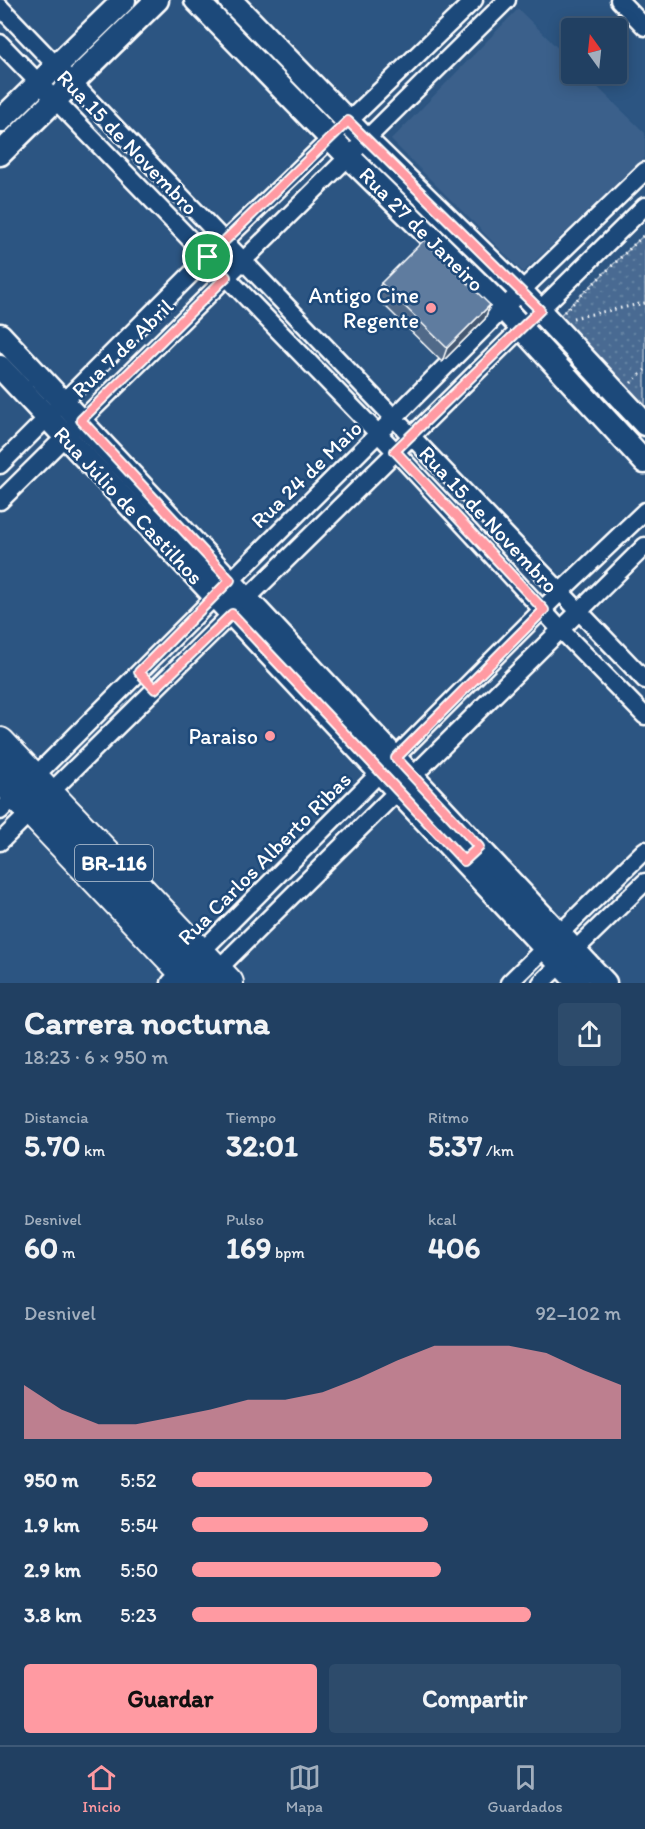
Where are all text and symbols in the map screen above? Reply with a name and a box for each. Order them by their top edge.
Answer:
north arrow [561,18,627,84]
map controls [561,18,627,84]
street label: Rua 15 de Novembro [51,64,204,221]
street label: Rua 27 de Janeiro [353,161,490,298]
pin [182,231,233,282]
icon: arrive [191,240,224,273]
place label: Antigo Cine Regente [309,282,419,334]
street label: Rua 7 de Abril [66,293,179,404]
marker: Antigo Cine Regente [424,301,438,315]
street label: Rua 24 de Maio [245,415,368,534]
street label: Rua Júlio de Castilhos [48,420,209,590]
street label: Rua 15 de Novembro [413,440,564,599]
place label: Paraiso [188,723,258,750]
marker: Paraiso [263,729,277,743]
street label: Rua Carlos Alberto Ribas [172,766,357,951]
road number: BR-116 [75,845,153,881]
text: Carrera nocturna [24,1003,270,1042]
button: share [558,1003,621,1066]
text: 18:23 · 6 × 950 m [24,1045,168,1069]
text: Distancia [24,1108,89,1127]
text: Tiempo [226,1108,276,1127]
text: Ritmo [428,1108,469,1127]
text: 5.70 [24,1127,81,1164]
text: 32:01 [226,1127,298,1164]
text: 5:37 [428,1127,482,1164]
text: km [81,1141,105,1160]
text: /km [482,1141,514,1160]
text: Desnivel [24,1210,82,1229]
text: Pulso [226,1210,264,1229]
text: kcal [428,1210,456,1229]
text: 60 [24,1229,58,1266]
text: 169 [226,1229,271,1266]
text: 406 [428,1229,480,1266]
text: m [58,1243,75,1262]
text: bpm [271,1243,305,1262]
text: Desnivel [24,1301,96,1325]
text: 92–102 m [535,1301,621,1325]
text: 950 m [24,1468,79,1492]
text: 5:52 [120,1468,156,1492]
text: 1.9 km [24,1513,80,1537]
text: 5:54 [120,1513,158,1537]
text: 2.9 km [24,1558,81,1582]
text: 5:50 [120,1558,158,1582]
text: 3.8 km [24,1603,82,1627]
text: 5:23 [120,1603,157,1627]
button: Guardar [24,1664,317,1733]
button: Compartir [329,1664,621,1733]
tab: Inicio [82,1761,121,1816]
tab: Mapa [286,1761,323,1816]
tab: Guardados [488,1761,563,1816]

